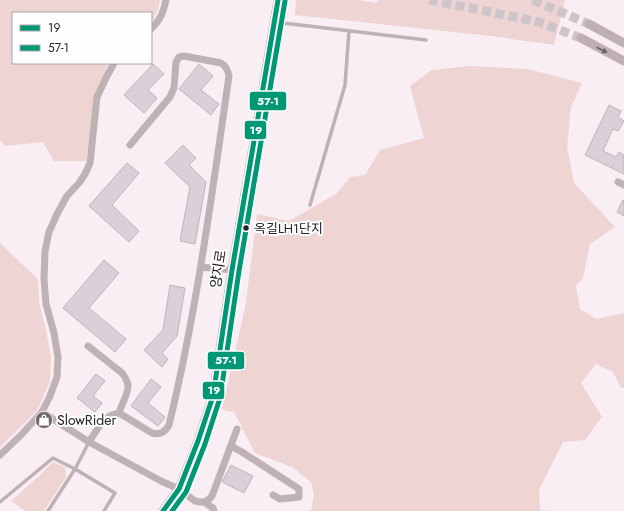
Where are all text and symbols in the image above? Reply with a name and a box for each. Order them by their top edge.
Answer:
legend [12,12,152,64]
text: 19 [48,19,60,37]
text: 57-1 [48,39,69,57]
one-way arrow [597,46,608,53]
line badge: 57-1 [249,91,287,111]
text: 57-1 [257,93,279,109]
line badge: 19 [244,120,267,140]
text: 19 [250,122,262,138]
place label: 옥길LH1단지 [254,219,323,238]
marker: 옥길LH1단지 [241,223,251,233]
street label: 양지로 [205,248,231,290]
line badge: 57-1 [207,351,245,370]
text: 57-1 [215,352,237,368]
line badge: 19 [202,381,225,400]
text: 19 [208,382,220,398]
shop icon: SlowRider [34,410,54,430]
place label: SlowRider [57,410,117,430]

